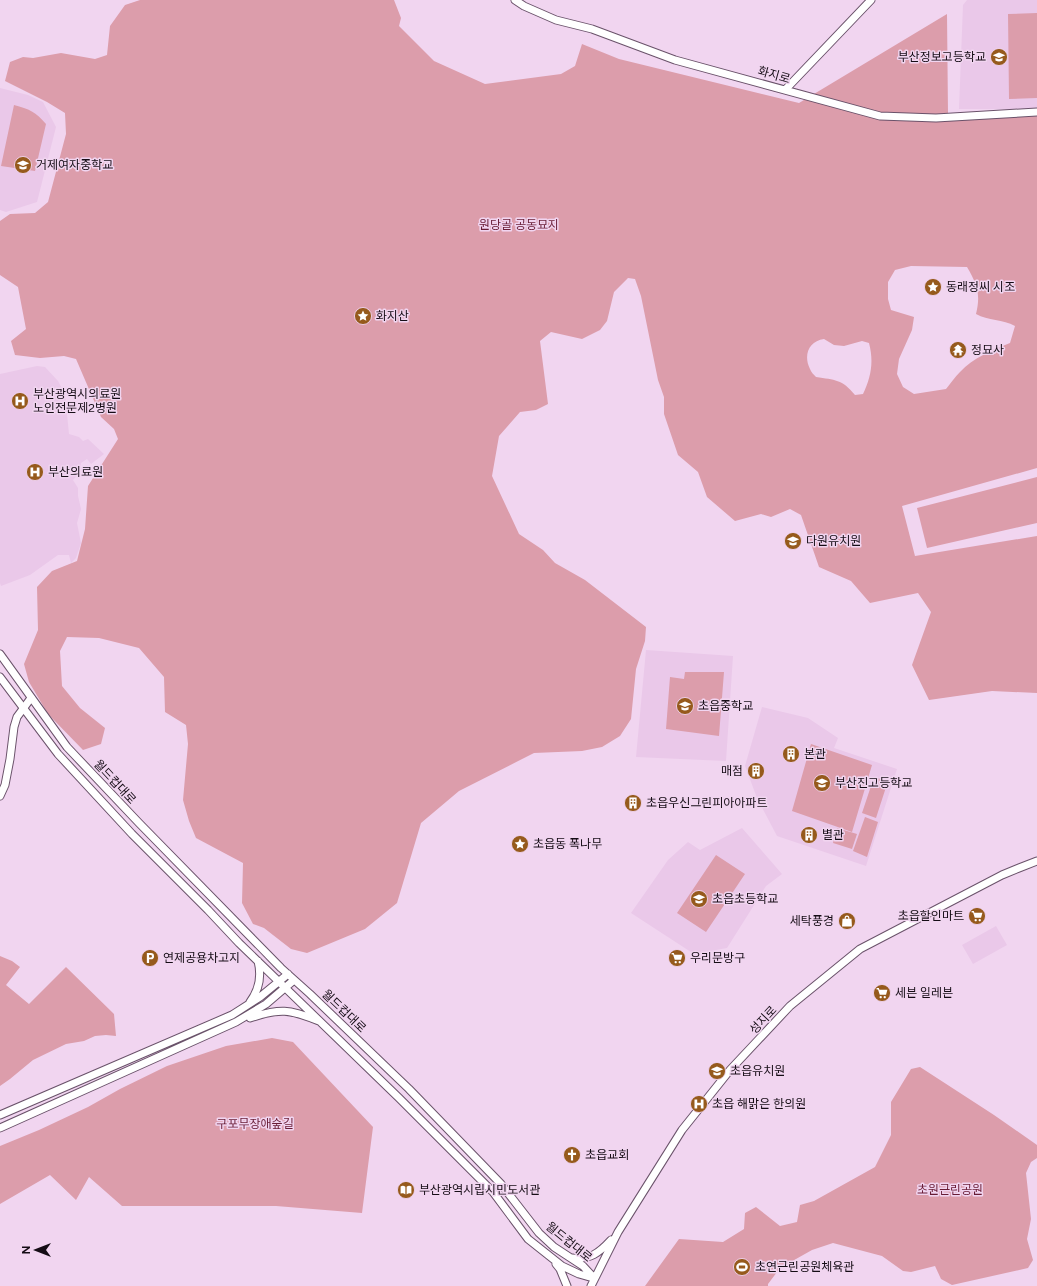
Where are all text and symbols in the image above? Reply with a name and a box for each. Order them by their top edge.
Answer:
school or university icon: 부산정보고등학교 [989,47,1009,67]
place label: 부산정보고등학교 [898,50,986,64]
street label: 화지로 [756,64,792,86]
school or university icon: 거제여자중학교 [13,155,33,175]
place label: 거제여자중학교 [36,158,113,172]
park label: 원당골 공동묘지 [479,218,559,232]
place icon: 동래정씨 시조 [923,277,943,297]
place label: 동래정씨 시조 [946,280,1015,294]
place icon: 화지산 [353,306,373,326]
place label: 화지산 [376,309,409,323]
temple icon: 정묘사 [948,340,968,360]
place label: 정묘사 [971,343,1004,357]
place label: 부산광역시의료원 노인전문제2병원 [33,387,121,415]
hospital icon: 부산광역시의료원 노인전문제2병원 [10,391,30,411]
hospital icon: 부산의료원 [25,462,45,482]
place label: 부산의료원 [48,465,103,479]
school or university icon: 다원유치원 [783,531,803,551]
place label: 다원유치원 [806,534,861,548]
school or university icon: 초읍중학교 [675,696,695,716]
place label: 초읍중학교 [698,699,753,713]
building icon: 본관 [781,744,801,764]
place label: 본관 [804,747,826,761]
street label: 월드컵대로 [91,757,139,807]
building icon: 매점 [746,761,766,781]
place label: 매점 [721,764,743,778]
school or university icon: 부산진고등학교 [812,773,832,793]
place label: 부산진고등학교 [835,776,912,790]
building icon: 초읍우신그린피아아파트 [623,793,643,813]
place label: 초읍우신그린피아아파트 [646,796,767,810]
building icon: 별관 [799,825,819,845]
place label: 별관 [822,828,844,842]
place icon: 초읍동 폭나무 [510,834,530,854]
place label: 초읍동 폭나무 [533,837,602,851]
school or university icon: 초읍초등학교 [689,889,709,909]
place label: 초읍초등학교 [712,892,778,906]
supermarket icon: 초읍할인마트 [967,906,987,926]
place label: 초읍할인마트 [898,909,964,923]
shop icon: 세탁풍경 [837,911,857,931]
place label: 세탁풍경 [790,914,834,928]
parking icon: 연제공용차고지 [140,948,160,968]
supermarket icon: 우리문방구 [667,948,687,968]
place label: 연제공용차고지 [163,951,240,965]
place label: 우리문방구 [690,951,745,965]
supermarket icon: 세븐 일레븐 [872,983,892,1003]
place label: 세븐 일레븐 [895,986,953,1000]
street label: 월드컵대로 [319,987,369,1035]
street label: 성지로 [747,1003,779,1037]
school or university icon: 초읍유치원 [707,1061,727,1081]
place label: 초읍유치원 [730,1064,785,1078]
hospital icon: 초읍 해맑은 한의원 [689,1094,709,1114]
place label: 초읍 해맑은 한의원 [712,1097,806,1111]
park label: 구포무장애숲길 [216,1117,294,1131]
church icon: 초읍교회 [562,1145,582,1165]
place label: 초읍교회 [585,1148,629,1162]
library icon: 부산광역시립시민도서관 [396,1180,416,1200]
place label: 부산광역시립시민도서관 [419,1183,540,1197]
park label: 초원근린공원 [917,1183,983,1197]
street label: 월드컵대로 [543,1219,595,1265]
north arrow [16,1230,56,1270]
text: N [20,1246,33,1254]
sports icon: 초연근린공원체육관 [732,1257,752,1277]
place label: 초연근린공원체육관 [755,1260,854,1274]

